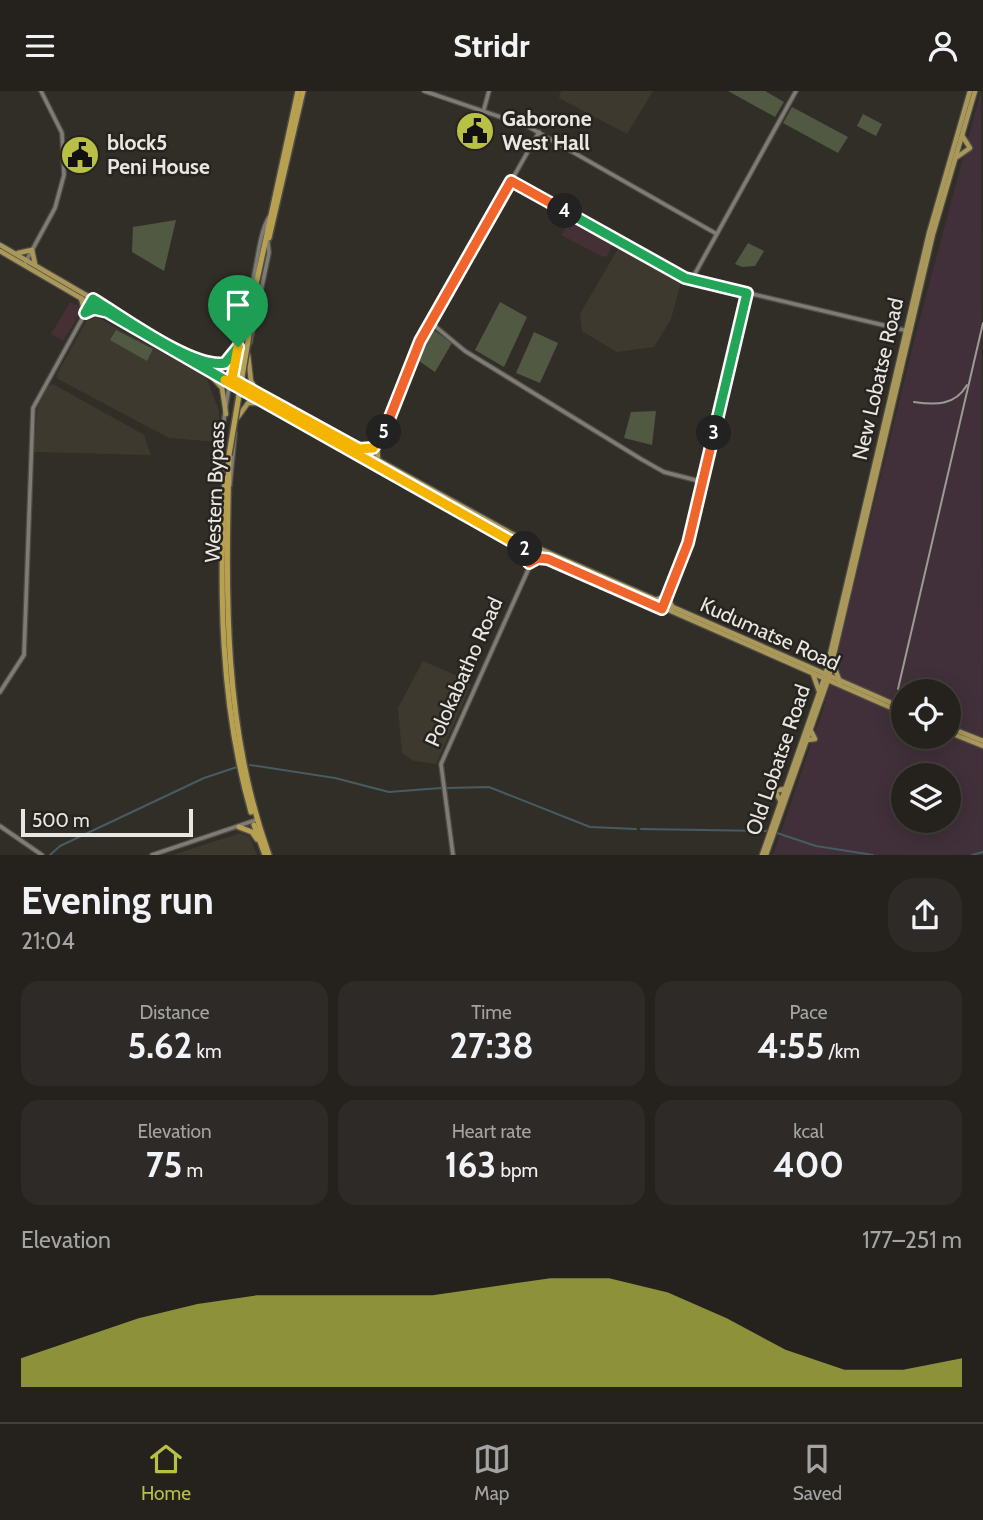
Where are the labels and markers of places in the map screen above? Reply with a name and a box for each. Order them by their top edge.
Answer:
place label: Gaborone West Hall [502,106,592,155]
public building icon: Gaborone West Hall [454,110,496,152]
place label: block5 Peni House [107,130,210,179]
public building icon: block5 Peni House [59,134,101,176]
pin: 4 [548,193,582,229]
pin [208,275,268,347]
pin: 5 [366,415,402,449]
pin: 3 [696,415,732,451]
pin: 2 [508,531,542,567]

